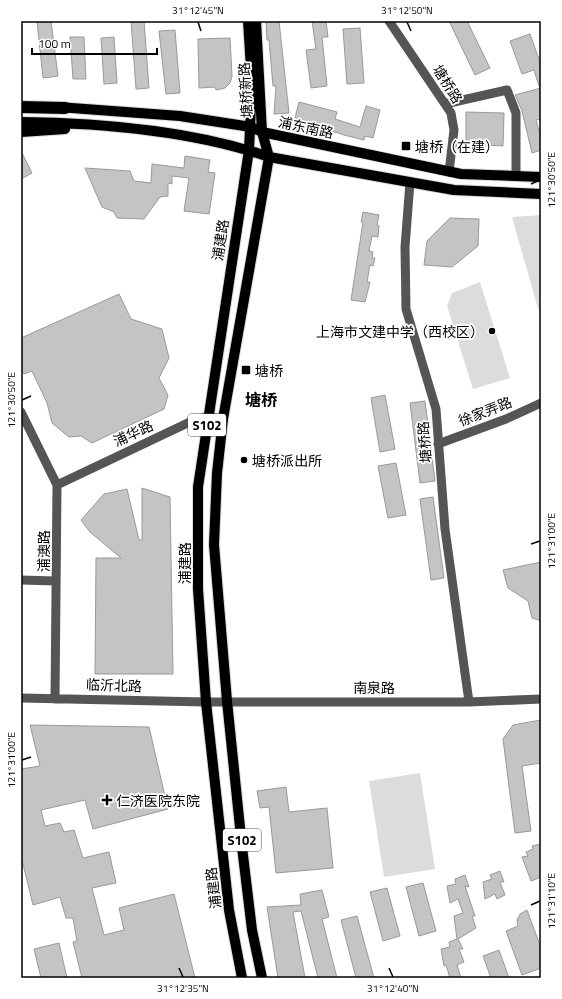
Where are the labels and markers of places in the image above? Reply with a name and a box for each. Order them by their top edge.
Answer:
place label: 塘桥（在建） [415,136,499,157]
marker: 塘桥（在建） [400,140,412,152]
place label: 上海市文建中学（西校区） [316,321,484,342]
marker: 上海市文建中学（西校区） [487,326,497,336]
place label: 塘桥 [255,360,283,381]
marker: 塘桥 [240,364,252,376]
place label: 塘桥派出所 [252,450,322,471]
marker: 塘桥派出所 [239,455,249,465]
place label: 仁济医院东院 [116,790,200,811]
marker: 仁济医院东院 [101,794,113,806]

